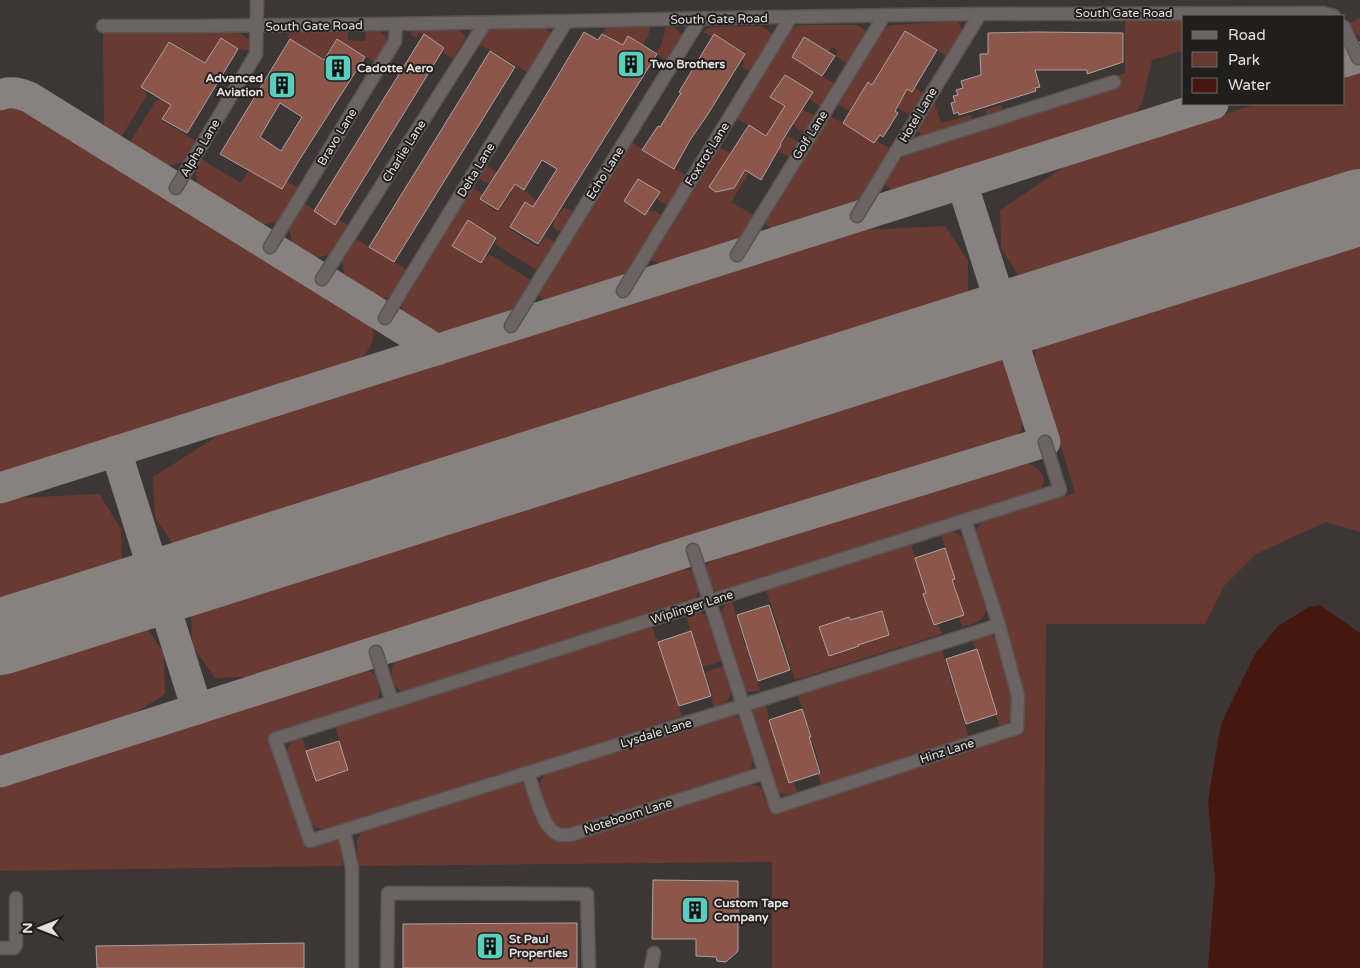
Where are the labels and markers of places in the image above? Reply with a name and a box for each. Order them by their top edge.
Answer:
building icon: Two Brothers [616,49,646,79]
building icon: Cadotte Aero [323,53,353,83]
place label: Two Brothers [649,57,725,71]
place label: Cadotte Aero [357,61,433,75]
building icon: Advanced Aviation [267,70,297,100]
place label: Advanced Aviation [206,71,263,99]
building icon: Custom Tape Company [680,895,710,925]
place label: Custom Tape Company [714,896,789,925]
building icon: St Paul Properties [475,931,505,961]
place label: St Paul Properties [509,932,568,961]

